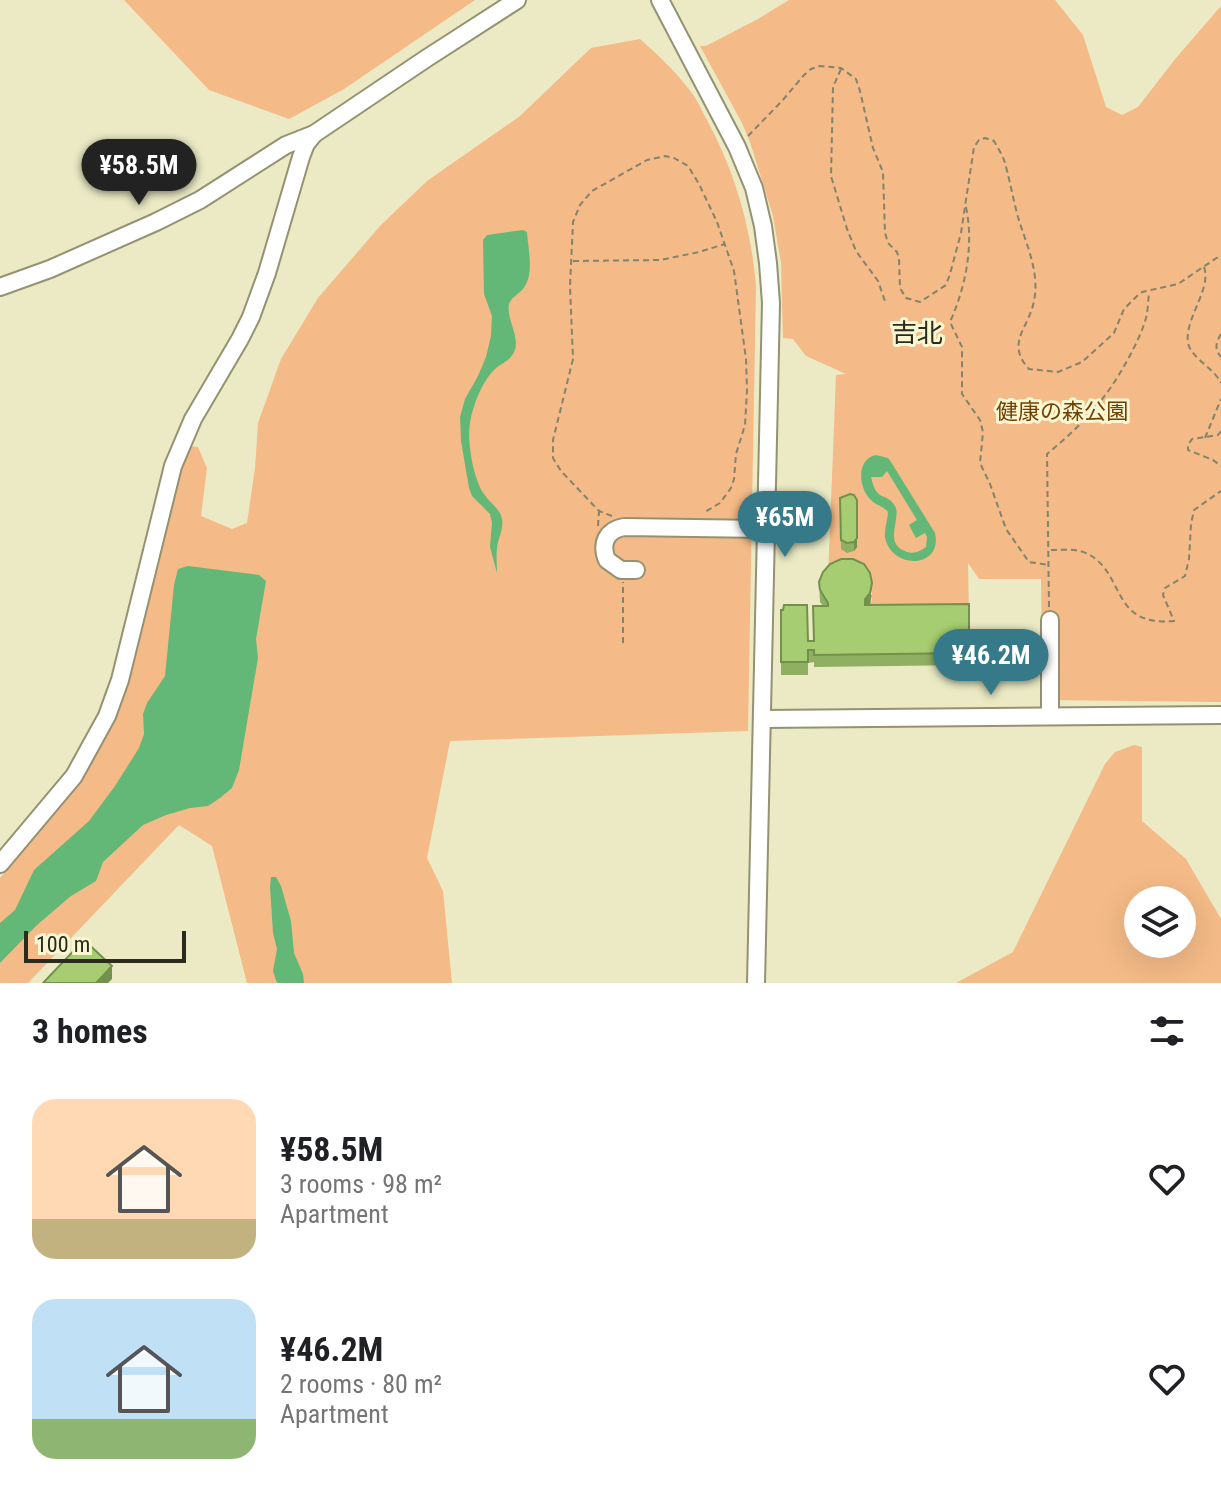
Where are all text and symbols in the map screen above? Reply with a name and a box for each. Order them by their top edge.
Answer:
pin: ¥58.5M [74,139,204,207]
text: ¥58.5M [99,150,179,180]
district label: 吉北 [891,318,943,348]
park label: 健康の森公園 [996,399,1128,424]
pin: ¥65M [738,491,832,559]
text: ¥65M [756,502,814,532]
pin: ¥46.2M [926,629,1056,697]
text: ¥46.2M [951,640,1031,670]
map controls [1124,886,1196,958]
button: layers [1124,886,1196,958]
scale bar [24,927,186,963]
text: 100 m [36,932,90,957]
icon: filters [1145,1009,1189,1053]
text: 3 homes [32,1011,148,1051]
text: ¥58.5M [280,1129,383,1169]
icon: home [96,1131,192,1227]
icon: heart [1145,1157,1189,1201]
text: 3 rooms · 98 m² [280,1169,442,1199]
text: Apartment [280,1199,389,1229]
text: ¥46.2M [280,1329,383,1369]
icon: home [96,1331,192,1427]
icon: heart [1145,1357,1189,1401]
text: 2 rooms · 80 m² [280,1369,442,1399]
text: Apartment [280,1399,389,1429]

